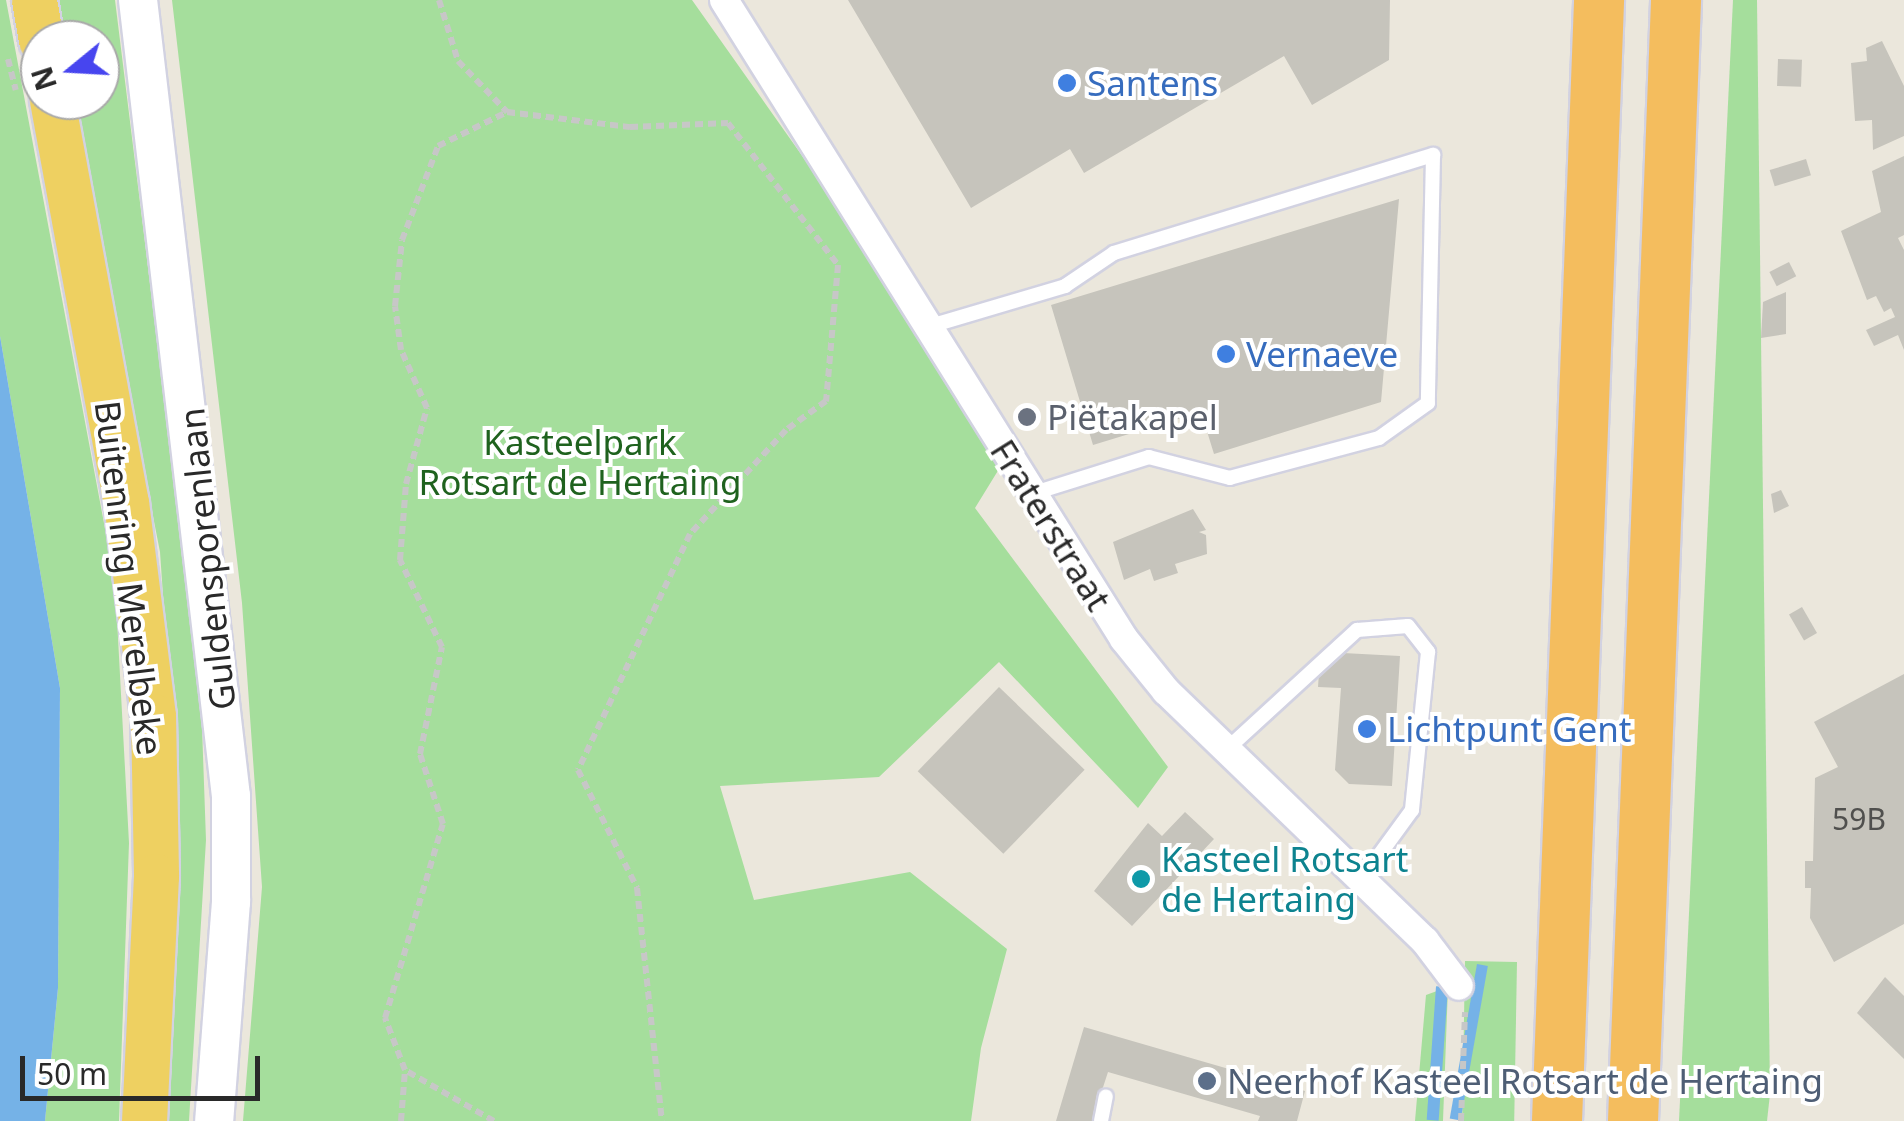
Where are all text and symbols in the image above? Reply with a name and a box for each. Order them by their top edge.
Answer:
north arrow [20,20,120,120]
text: N [22,62,65,95]
place label: Santens [1087,62,1218,104]
marker: Santens [1056,72,1078,94]
place label: Vernaeve [1246,333,1398,375]
marker: Vernaeve [1215,343,1237,365]
place label: Piëtakapel [1047,396,1218,438]
street label: Buitenring Merelbeke [86,398,172,758]
street label: Guldensporenlaan [170,406,244,712]
marker: Piëtakapel [1016,406,1038,428]
park label: Kasteelpark Rotsart de Hertaing [418,421,742,503]
street label: Fraterstraat [982,432,1120,618]
place label: Lichtpunt Gent [1387,708,1631,750]
marker: Lichtpunt Gent [1356,718,1378,740]
house number: 59B [1832,801,1886,837]
place label: Kasteel Rotsart de Hertaing [1161,838,1408,920]
marker: Kasteel Rotsart de Hertaing [1130,868,1152,890]
scale bar [25,1036,265,1098]
text: 50 m [37,1053,107,1094]
place label: Neerhof Kasteel Rotsart de Hertaing [1227,1060,1823,1102]
marker: Neerhof Kasteel Rotsart de Hertaing [1196,1070,1218,1092]

